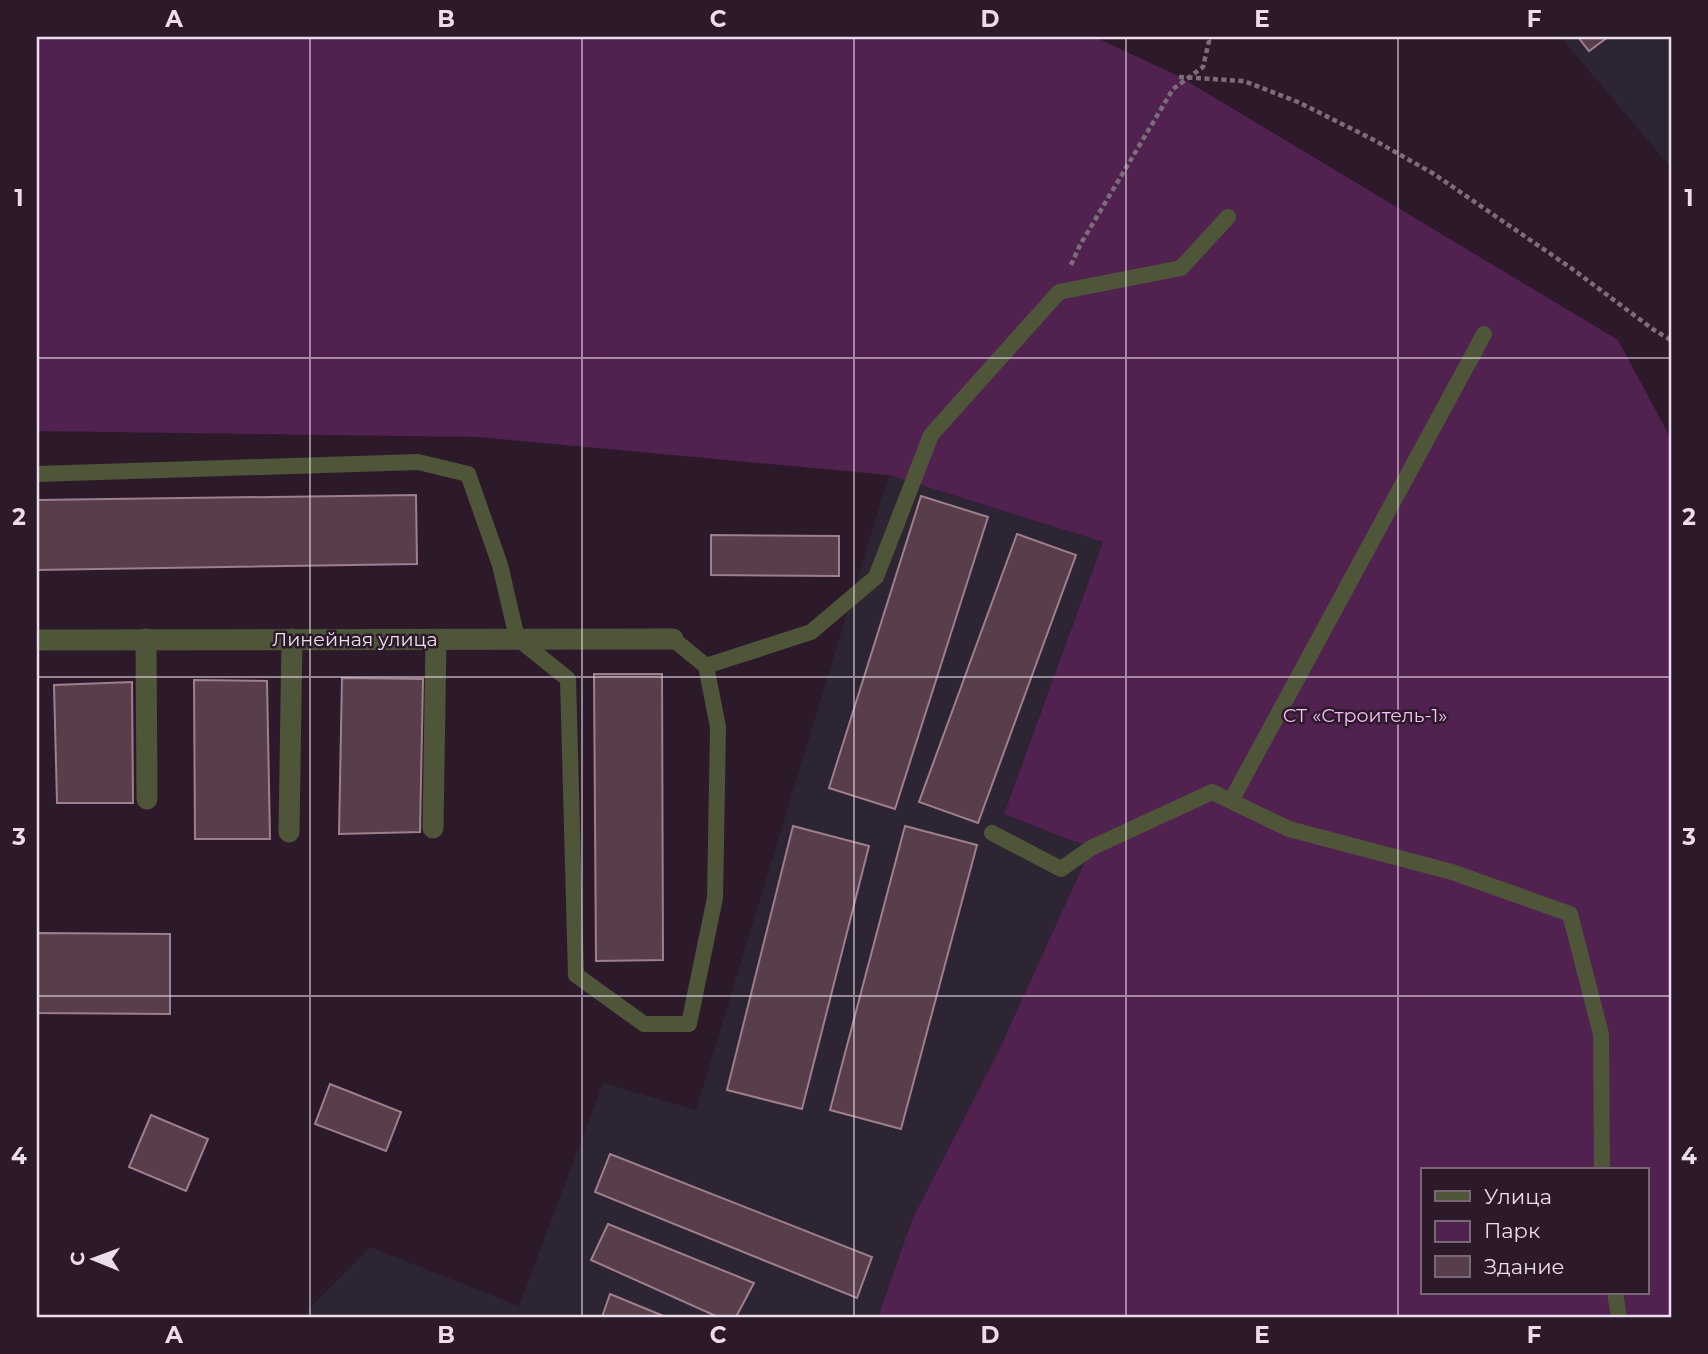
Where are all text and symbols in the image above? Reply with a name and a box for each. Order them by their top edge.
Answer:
text: A [164,5,183,33]
text: B [437,5,455,33]
text: C [710,5,727,33]
text: D [981,5,1000,33]
text: E [1254,5,1270,33]
text: F [1527,5,1542,33]
text: 1 [14,184,24,212]
text: 1 [1684,184,1694,212]
text: 2 [12,503,26,531]
text: 2 [1682,503,1696,531]
street label: Линейная улица [272,628,438,651]
park label: СТ «Строитель-1» [1283,704,1447,727]
text: 3 [11,823,26,851]
text: 3 [1681,823,1696,851]
text: 4 [11,1142,27,1170]
text: 4 [1681,1142,1697,1170]
legend [1421,1168,1648,1294]
text: Улица [1484,1184,1552,1209]
text: Парк [1484,1218,1540,1243]
north arrow [60,1224,130,1294]
text: С [66,1251,89,1266]
text: Здание [1484,1254,1565,1279]
text: A [164,1321,183,1349]
text: B [437,1321,455,1349]
text: C [710,1321,727,1349]
text: D [981,1321,1000,1349]
text: E [1254,1321,1270,1349]
text: F [1527,1321,1542,1349]

